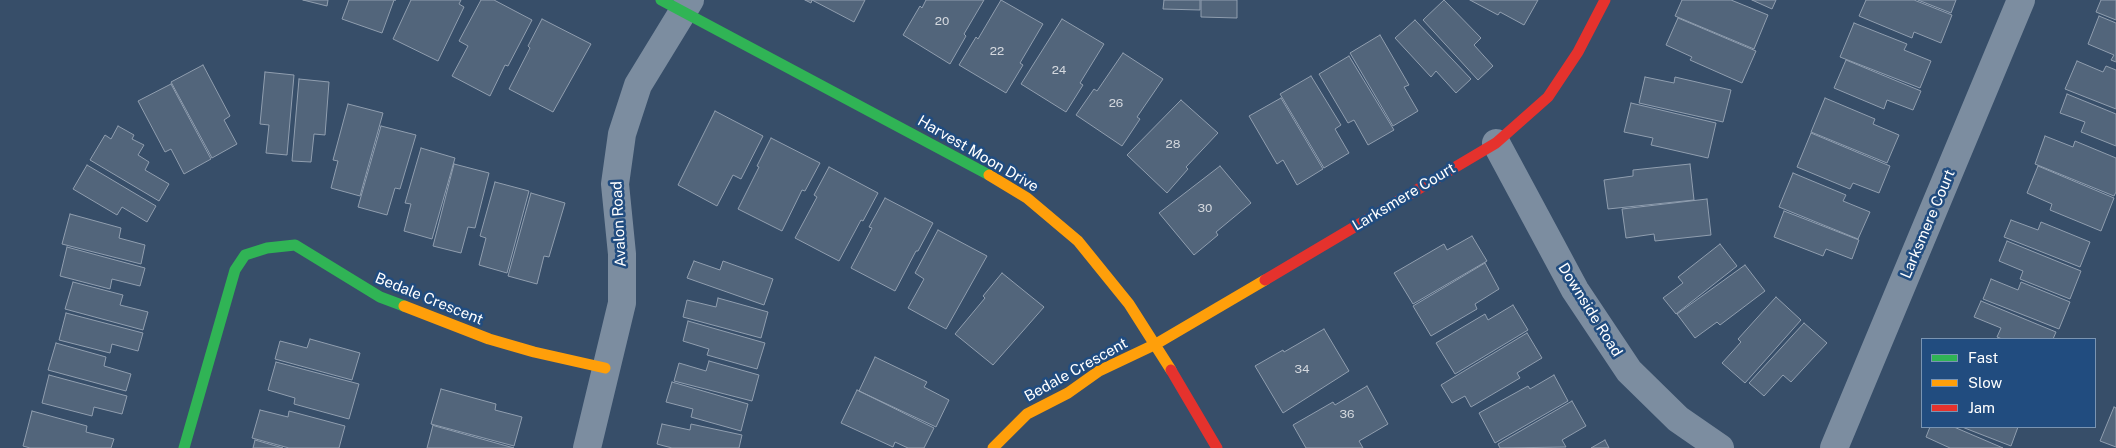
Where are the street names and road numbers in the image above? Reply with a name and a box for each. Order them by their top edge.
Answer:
street label: Harvest Moon Drive [914,112,1042,196]
street label: Larksmere Court [1349,159,1459,235]
street label: Larksmere Court [1897,167,1959,281]
street label: Avalon Road [608,181,630,267]
street label: Downside Road [1554,260,1626,360]
street label: Bedale Crescent [372,269,486,329]
street label: Bedale Crescent [1021,334,1131,406]

